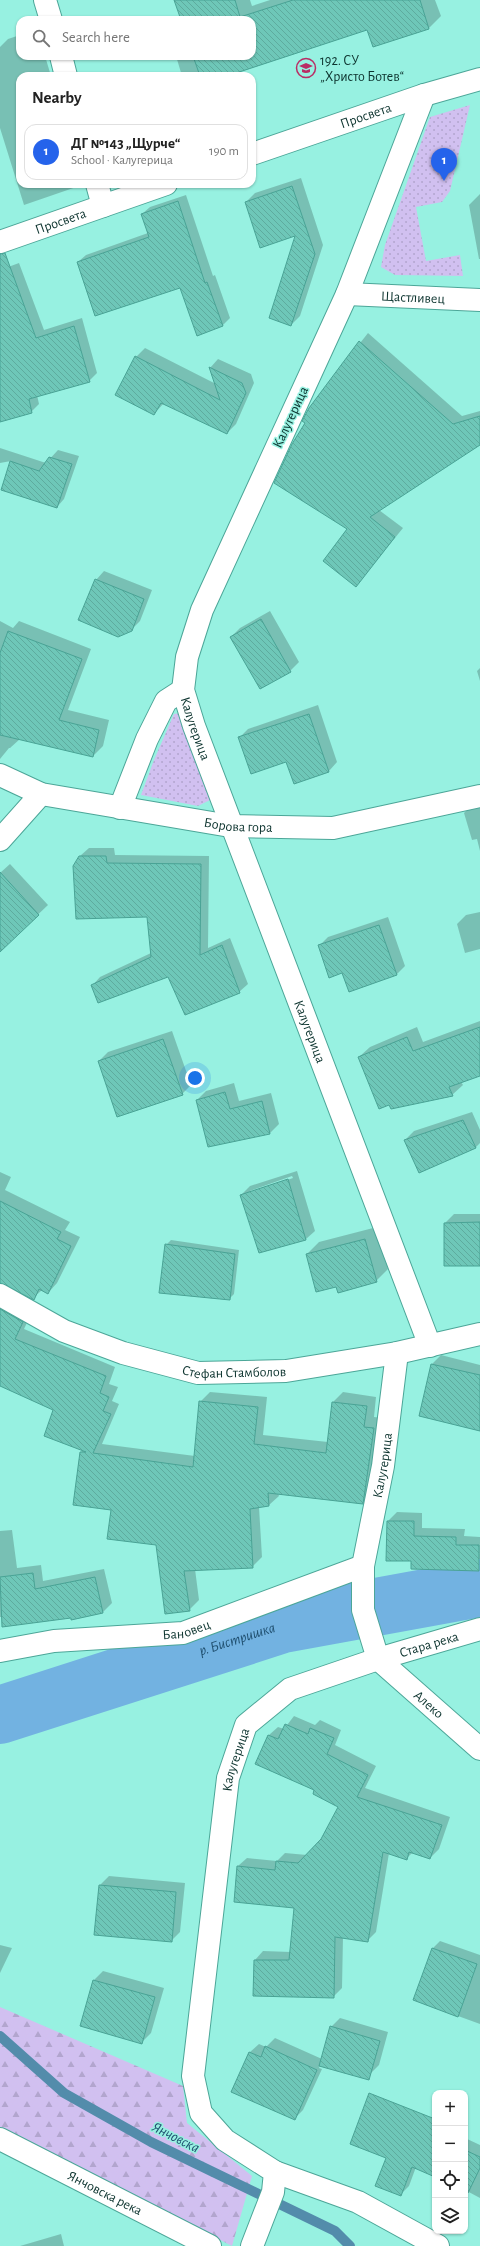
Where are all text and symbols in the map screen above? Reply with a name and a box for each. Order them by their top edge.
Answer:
search box [16,16,256,60]
icon: search [30,27,52,49]
text: Search here [62,30,130,45]
place label: 192. СУ „Христо Ботев“ [320,54,404,84]
school or university icon: 192. СУ „Христо Ботев“ [295,57,317,79]
text: Nearby [32,89,82,106]
street label: Просвета [338,101,394,131]
text: ДГ №143 „Щурче“ [71,136,180,151]
text: 1 [44,145,48,158]
text: 190 m [209,145,239,158]
pin: 1 [431,148,457,181]
text: School · Калугерица [71,154,173,167]
street label: Просвета [33,206,89,237]
street label: Щастливец [381,290,446,306]
street label: Калугерица [271,384,311,450]
street label: Калугерица [178,695,213,763]
street label: Борова гора [203,816,273,835]
street label: Калугерица [291,998,328,1066]
your location [185,1068,205,1088]
street label: Стефан Стамболов [180,1363,286,1381]
street label: Калугерица [371,1431,395,1499]
street label: Бановец [162,1617,213,1642]
water label: р. Бистришка [197,1620,277,1658]
street label: Стара река [398,1630,461,1660]
street label: Алеко [411,1688,446,1721]
street label: Калугерица [220,1726,253,1792]
map controls [432,2090,468,2234]
button: + [432,2090,468,2126]
water label: Янчовска [150,2119,202,2156]
button: − [432,2126,468,2162]
button: locate [432,2162,468,2198]
street label: Янчовска река [65,2169,145,2218]
button: layers [432,2198,468,2234]

